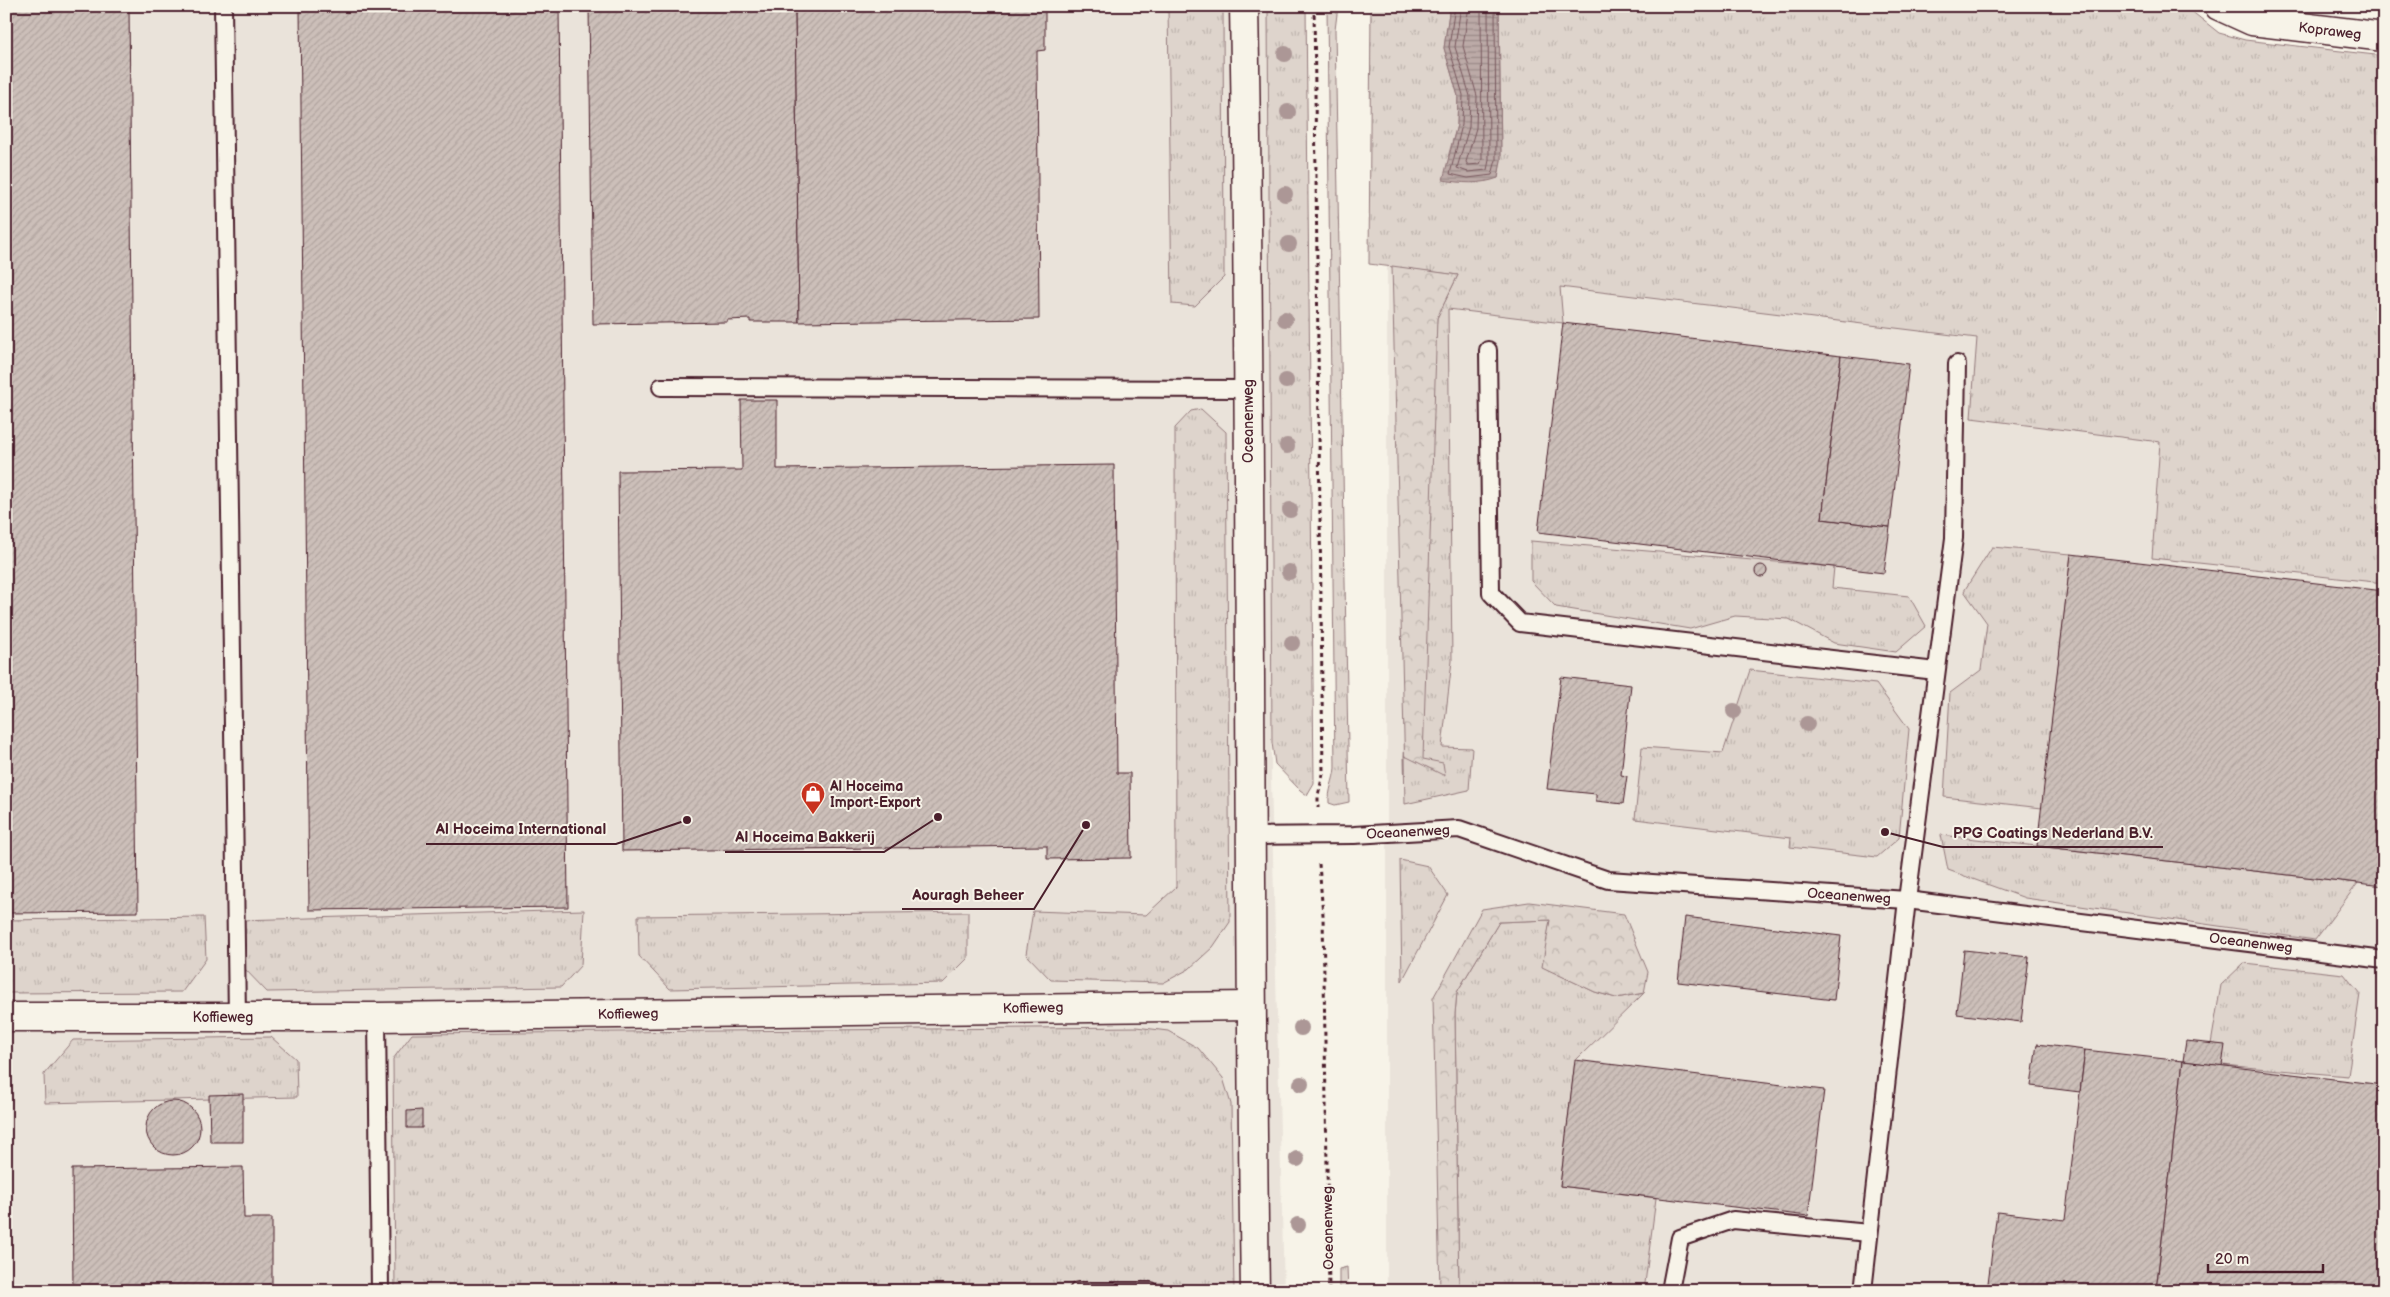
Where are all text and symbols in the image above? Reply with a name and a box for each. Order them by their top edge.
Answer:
street label: Kopraweg [2298,19,2362,43]
street label: Oceanenweg [1240,379,1257,463]
place label: Al Hoceima Import-Export [829,778,921,811]
shop icon: Al Hoceima Import-Export [800,781,826,815]
callout: Al Hoceima International [426,814,616,844]
callout: PPG Coatings Nederland B.V. [1943,817,2163,847]
text: Al Hoceima International [435,820,606,839]
street label: Oceanenweg [1366,821,1450,843]
callout: Al Hoceima Bakkerij [725,822,884,852]
text: PPG Coatings Nederland B.V. [1953,824,2153,843]
text: Al Hoceima Bakkerij [734,828,875,847]
callout: Aouragh Beheer [902,879,1034,909]
street label: Oceanenweg [1807,885,1891,907]
text: Aouragh Beheer [911,886,1025,905]
street label: Oceanenweg [2208,929,2294,957]
street label: Koffieweg [1002,999,1064,1017]
street label: Koffieweg [597,1005,659,1023]
street label: Koffieweg [193,1009,253,1026]
street label: Oceanenweg [1319,1186,1337,1270]
scale bar [2208,1242,2322,1274]
text: 20 m [2215,1250,2249,1269]

